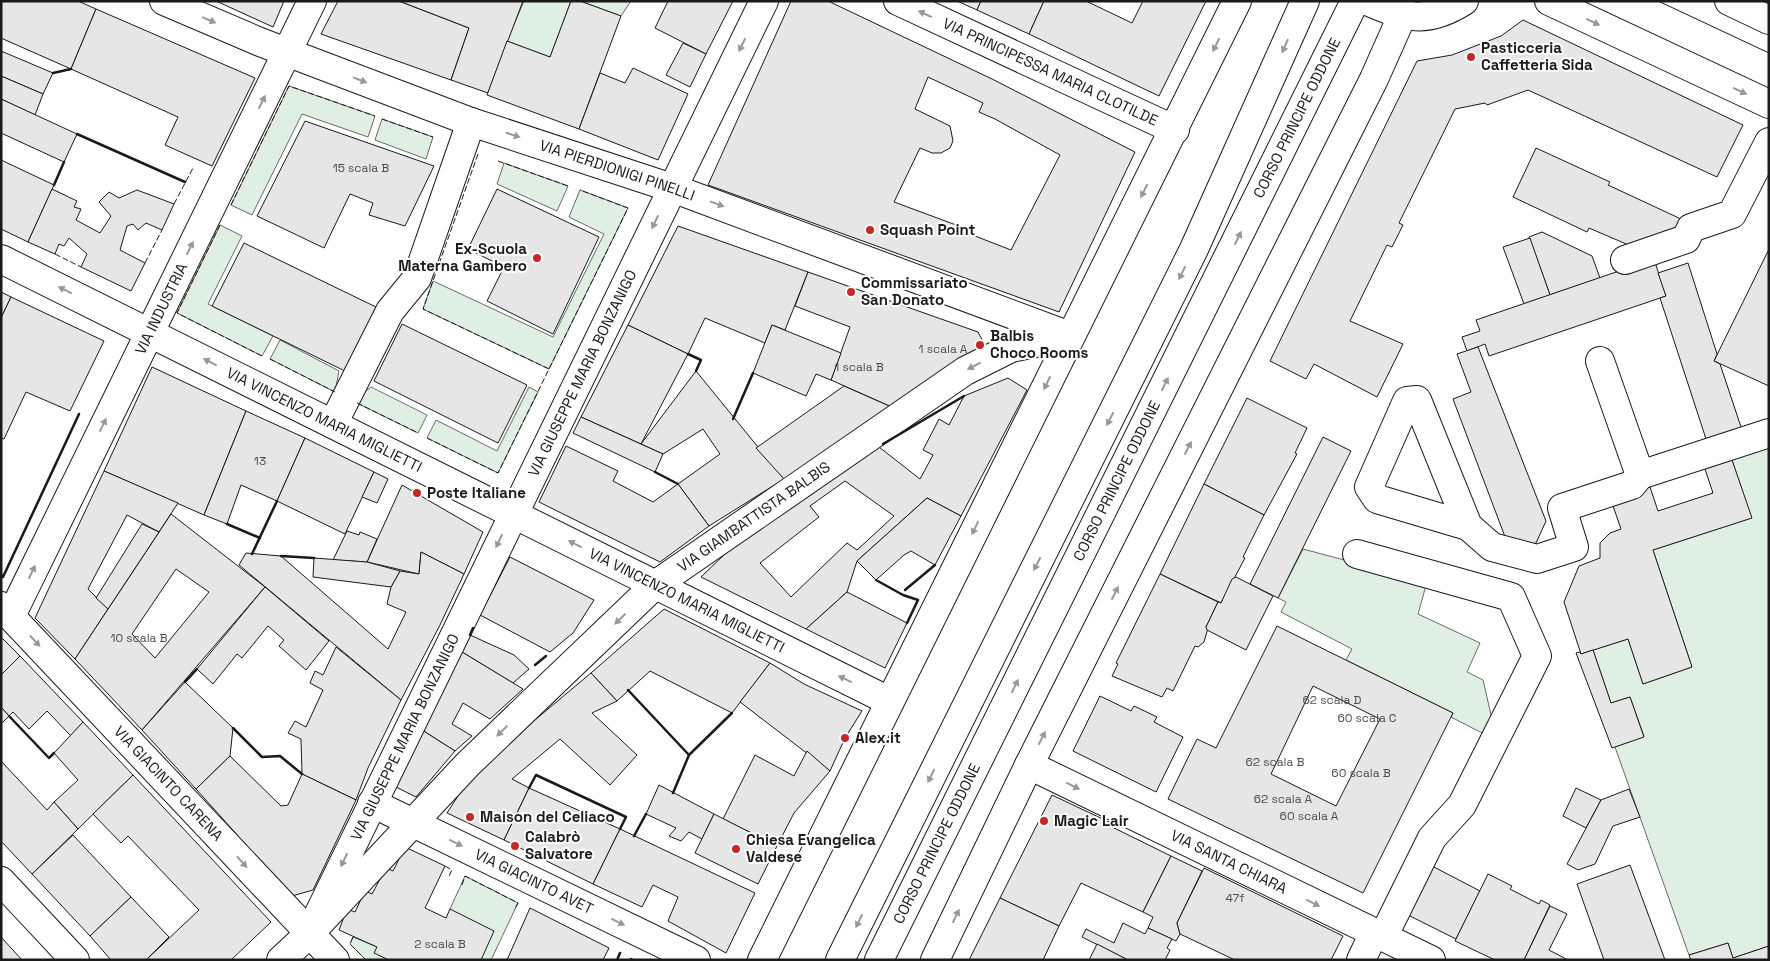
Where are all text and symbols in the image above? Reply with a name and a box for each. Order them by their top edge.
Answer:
one-way arrow [917,9,932,18]
street label: VIA PRINCIPESSA MARIA CLOTILDE [940,13,1161,130]
one-way arrow [202,17,216,25]
one-way arrow [1586,18,1600,26]
street label: CORSO PRINCIPE ODDONE [1249,34,1344,201]
one-way arrow [738,38,746,52]
one-way arrow [1212,38,1220,52]
place label: Pasticceria Caffetteria Sida [1481,38,1593,74]
one-way arrow [1281,39,1289,53]
marker: Pasticceria Caffetteria Sida [1465,51,1477,63]
one-way arrow [353,76,368,84]
one-way arrow [1733,87,1748,95]
one-way arrow [258,95,266,110]
one-way arrow [506,132,521,140]
street label: VIA PIERDIONIGI PINELLI [537,135,698,205]
house number: 15 scala B [333,160,389,176]
one-way arrow [1140,184,1148,198]
one-way arrow [709,201,724,208]
one-way arrow [651,215,659,229]
place label: Squash Point [880,220,976,239]
marker: Squash Point [864,224,876,236]
one-way arrow [1233,231,1242,246]
place label: Ex-Scuola Materna Gambero [398,239,527,275]
one-way arrow [186,241,194,255]
marker: Ex-Scuola Materna Gambero [531,252,543,264]
street label: VIA INDUSTRIA [130,259,192,358]
street label: VIA GIUSEPPE MARIA BONZANIGO [524,266,641,480]
one-way arrow [1178,266,1186,280]
place label: Commissariato San Donato [861,273,968,309]
one-way arrow [58,286,72,294]
marker: Commissariato San Donato [845,286,857,298]
place label: Balbis Choco Rooms [990,326,1089,362]
marker: Balbis Choco Rooms [974,339,986,351]
house number: 1 scala A [919,341,968,357]
one-way arrow [203,358,217,366]
house number: 1 scala B [834,359,884,375]
one-way arrow [967,362,982,370]
street label: VIA VINCENZO MARIA MIGLIETTI [223,363,425,476]
one-way arrow [1043,376,1051,390]
one-way arrow [1161,377,1169,391]
street label: CORSO PRINCIPE ODDONE [1069,397,1164,564]
one-way arrow [1106,412,1114,426]
one-way arrow [99,418,107,433]
one-way arrow [1184,441,1192,455]
house number: 13 [254,453,266,469]
street label: VIA GIAMBATTISTA BALBIS [674,457,834,576]
place label: Poste Italiane [427,483,526,502]
marker: Poste Italiane [411,487,423,499]
one-way arrow [971,521,979,536]
one-way arrow [495,534,503,548]
one-way arrow [568,540,582,548]
street label: VIA VINCENZO MARIA MIGLIETTI [586,543,788,657]
one-way arrow [1033,557,1041,571]
one-way arrow [28,565,36,579]
one-way arrow [1111,586,1119,600]
one-way arrow [614,613,626,625]
house number: 10 scala B [110,630,168,646]
street label: VIA GIUSEPPE MARIA BONZANIGO [346,630,463,844]
one-way arrow [29,635,41,647]
one-way arrow [838,675,853,684]
one-way arrow [1011,679,1019,693]
house number: 62 scala D [1303,692,1361,708]
house number: 60 scala C [1337,710,1397,726]
street label: VIA GIACINTO CARENA [110,722,228,845]
one-way arrow [496,725,508,737]
place label: Alex.it [855,728,901,747]
one-way arrow [1038,731,1046,746]
marker: Alex.it [839,732,851,744]
house number: 62 scala B [1246,754,1305,770]
street label: CORSO PRINCIPE ODDONE [889,760,984,927]
house number: 60 scala B [1331,765,1391,781]
one-way arrow [927,769,935,783]
one-way arrow [1066,783,1080,791]
house number: 62 scala A [1254,791,1313,807]
place label: Maison del Celiaco [480,807,615,826]
house number: 60 scala A [1280,808,1339,824]
marker: Maison del Celiaco [464,811,476,823]
place label: Magic Lair [1054,811,1129,830]
marker: Magic Lair [1038,815,1050,827]
street label: VIA SANTA CHIARA [1168,825,1291,898]
place label: Calabrò Salvatore [525,827,593,863]
place label: Chiesa Evangelica Valdese [746,830,876,866]
one-way arrow [449,839,464,847]
marker: Calabrò Salvatore [509,840,521,852]
marker: Chiesa Evangelica Valdese [730,843,742,855]
street label: VIA GIACINTO AVET [472,844,597,918]
one-way arrow [340,853,348,868]
one-way arrow [236,855,248,867]
house number: 47f [1225,890,1245,906]
one-way arrow [1306,899,1321,907]
one-way arrow [952,909,960,923]
one-way arrow [855,914,863,928]
one-way arrow [611,918,625,926]
house number: 2 scala B [414,936,466,952]

